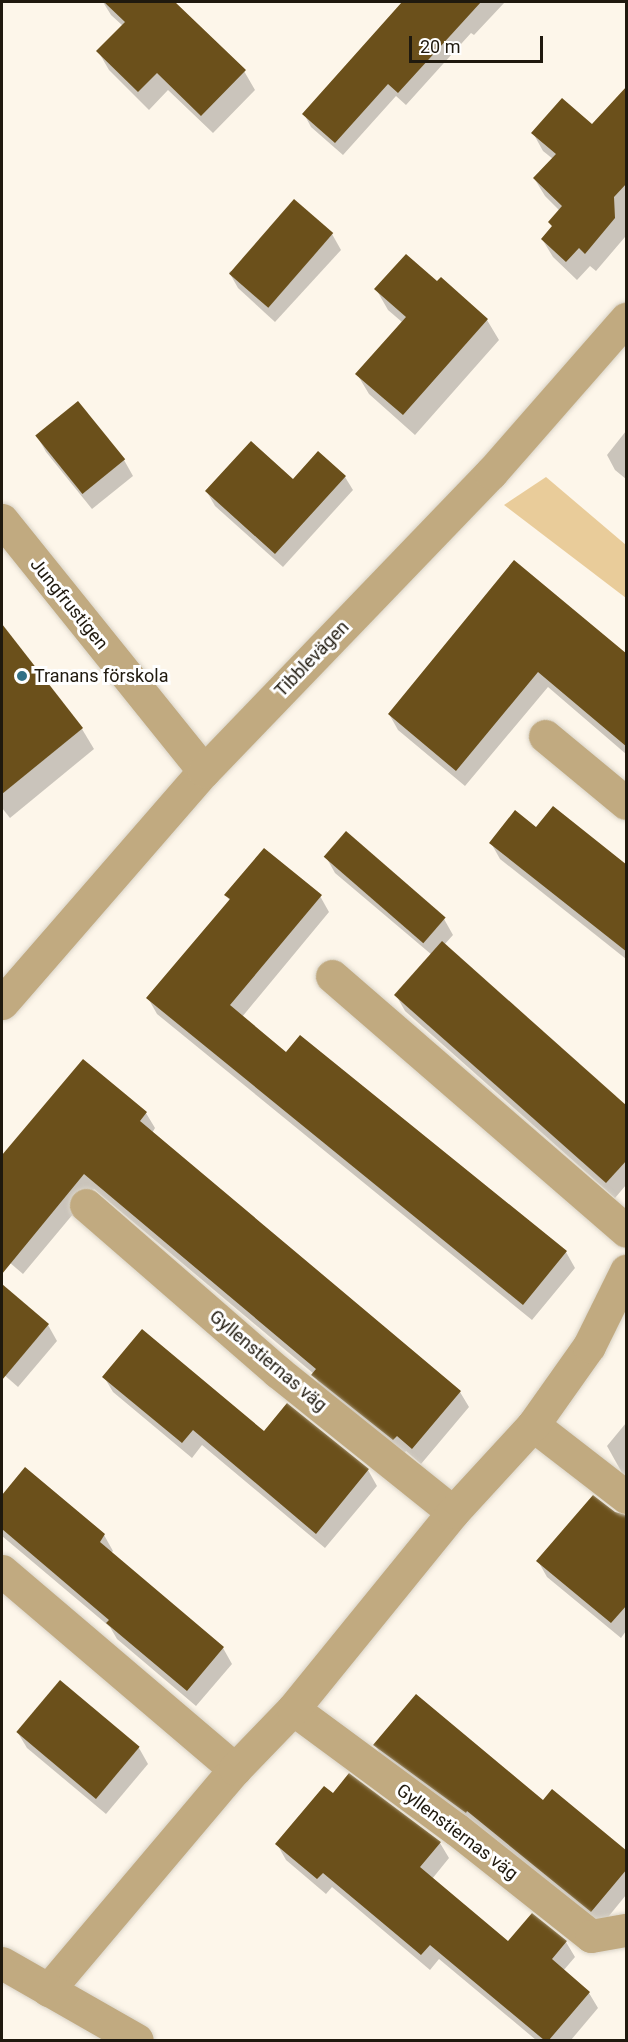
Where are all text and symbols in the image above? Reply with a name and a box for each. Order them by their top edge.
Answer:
scale bar [412,24,546,62]
text: 20 m [420,36,460,57]
street label: Jungfrustigen [26,554,112,654]
street label: Tibblevägen [271,617,353,701]
place label: Tranans förskola [34,665,169,687]
marker: Tranans förskola [15,669,29,683]
street label: Gyllenstiernas väg [205,1306,331,1416]
street label: Gyllenstiernas väg [392,1779,522,1885]

